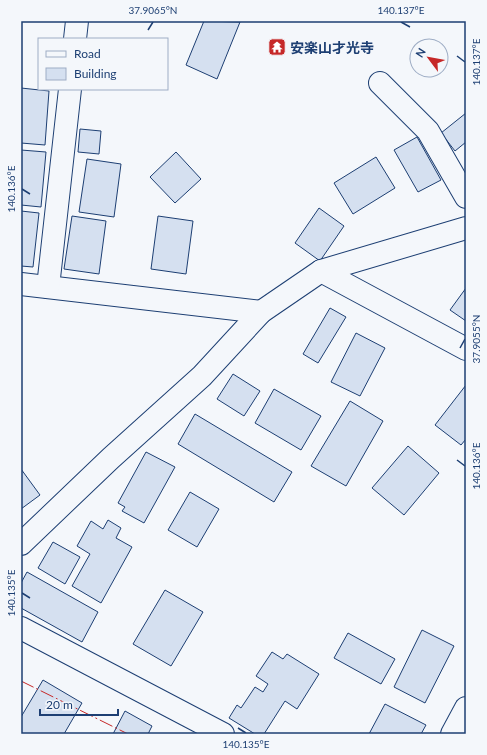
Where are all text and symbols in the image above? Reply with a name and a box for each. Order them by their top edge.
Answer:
text: 37.9065°N [129,4,177,16]
text: 140.137°E [377,4,425,16]
temple icon: 安楽山才光寺 [267,37,287,57]
legend [38,38,168,90]
north arrow [409,38,449,78]
text: 140.137°E [470,38,482,86]
place label: 安楽山才光寺 [290,39,374,56]
text: N [412,45,428,59]
text: Road [74,46,101,61]
text: Building [74,66,117,81]
text: 140.136°E [5,165,17,213]
text: 37.9055°N [470,315,482,363]
text: 140.136°E [470,442,482,490]
text: 140.135°E [5,569,17,617]
scale bar [40,691,118,717]
text: 20 m [46,697,73,712]
text: 140.135°E [222,738,270,750]

